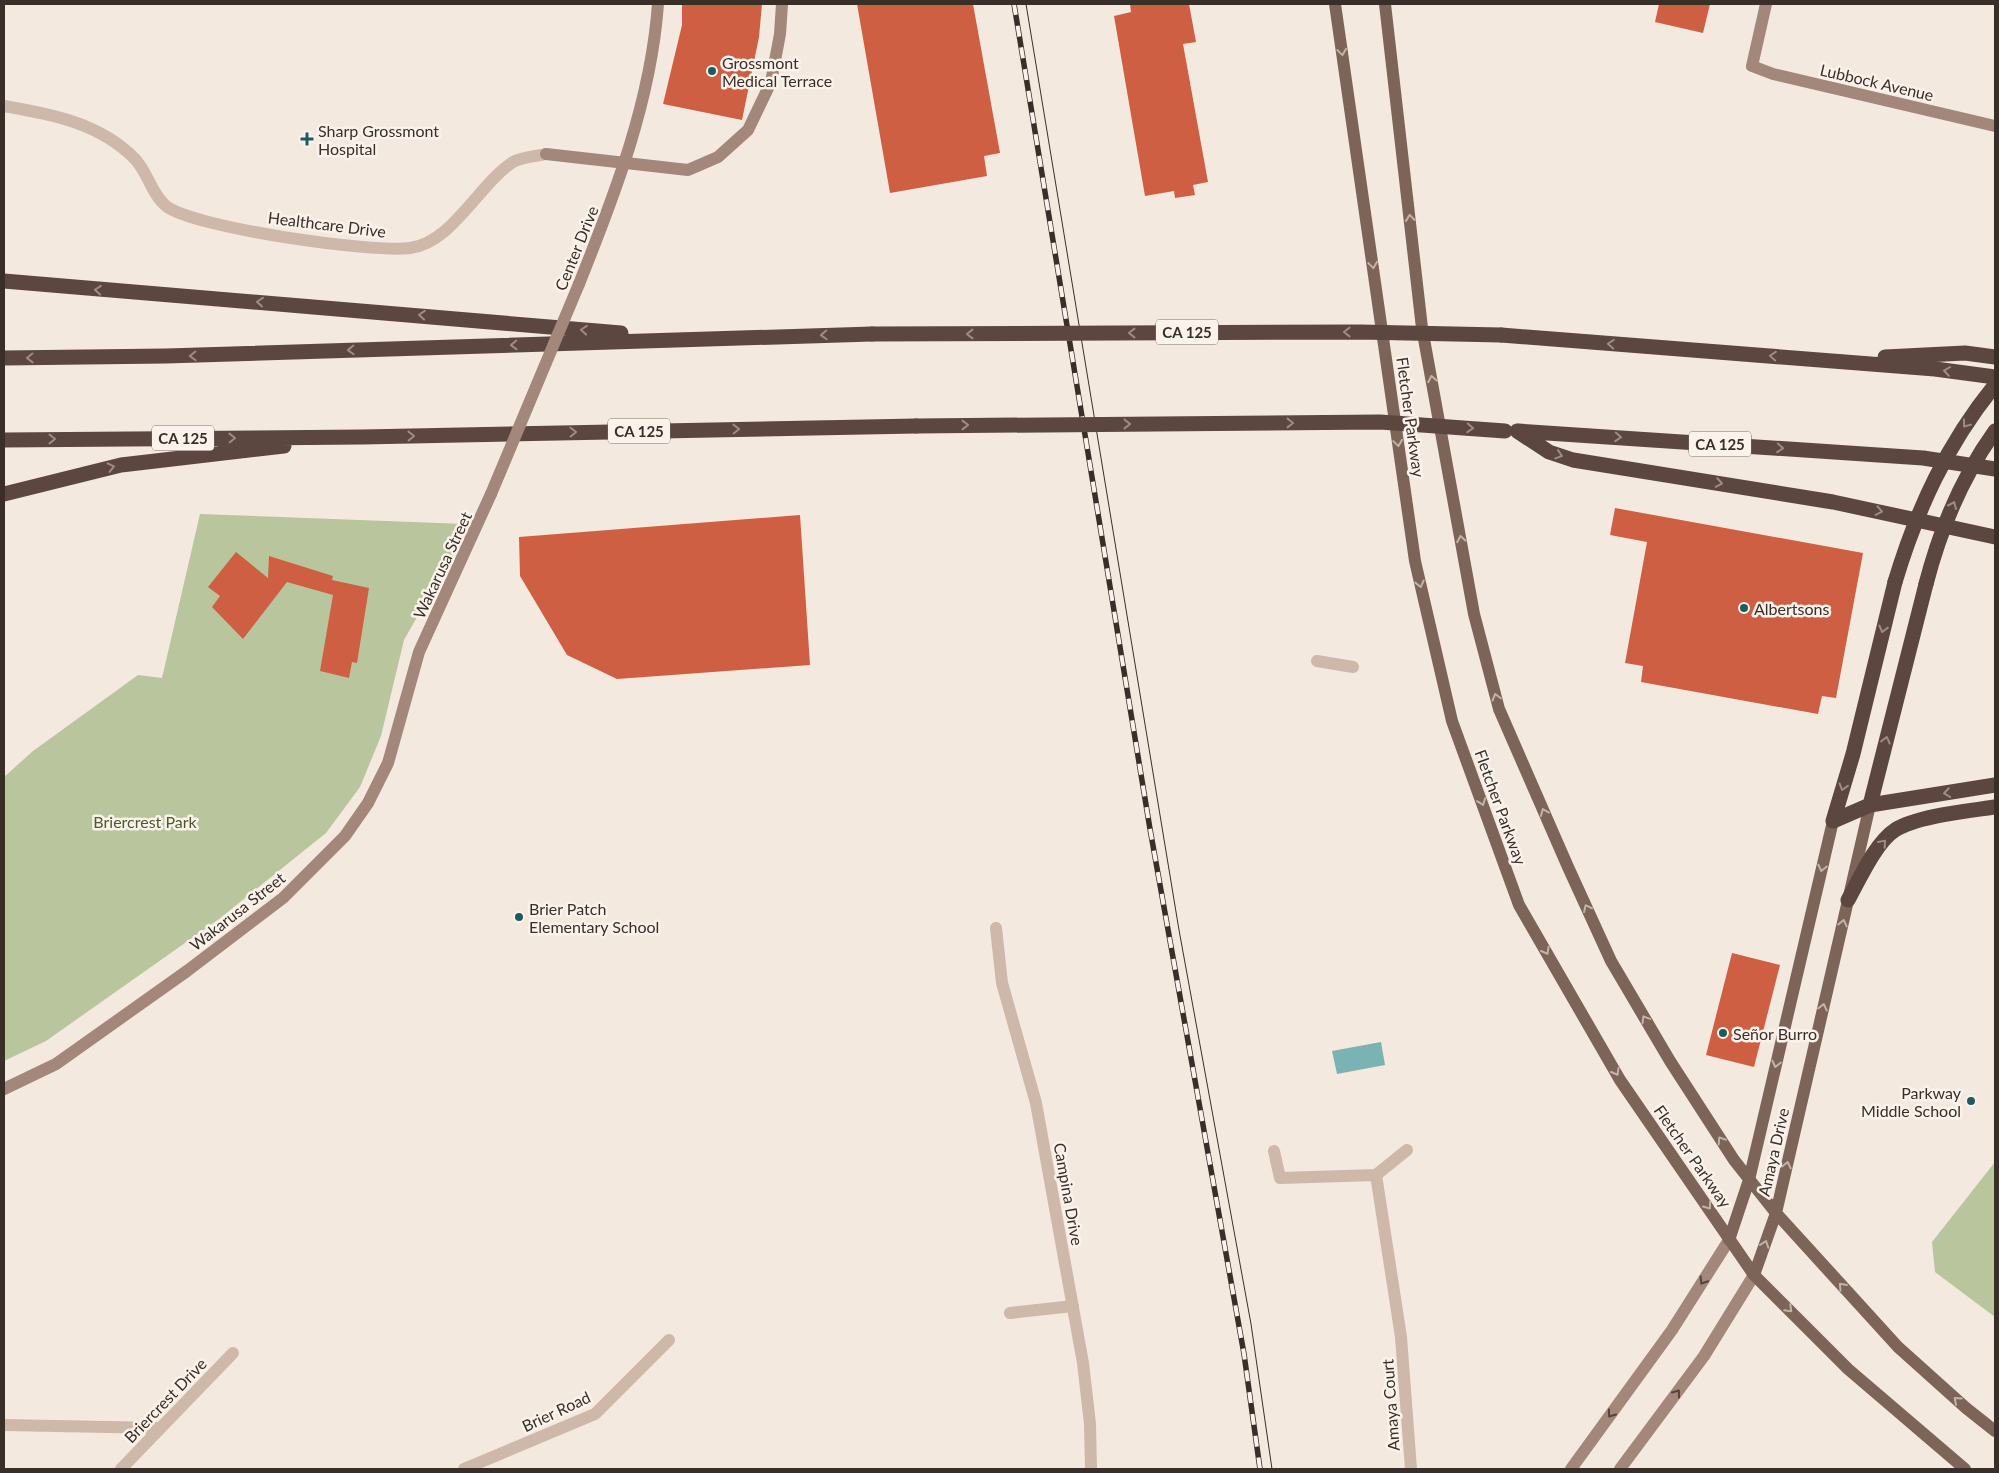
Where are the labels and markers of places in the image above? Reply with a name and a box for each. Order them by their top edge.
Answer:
place label: Grossmont Medical Terrace [722,53,832,90]
marker: Grossmont Medical Terrace [706,65,718,77]
place label: Sharp Grossmont Hospital [318,121,439,158]
marker: Sharp Grossmont Hospital [300,132,314,146]
place label: Albertsons [1754,599,1829,618]
marker: Albertsons [1738,602,1750,614]
place label: Brier Patch Elementary School [529,899,659,936]
marker: Brier Patch Elementary School [513,911,525,923]
place label: Señor Burro [1733,1024,1817,1043]
marker: Señor Burro [1717,1027,1729,1039]
place label: Parkway Middle School [1861,1083,1962,1120]
marker: Parkway Middle School [1965,1095,1977,1107]

